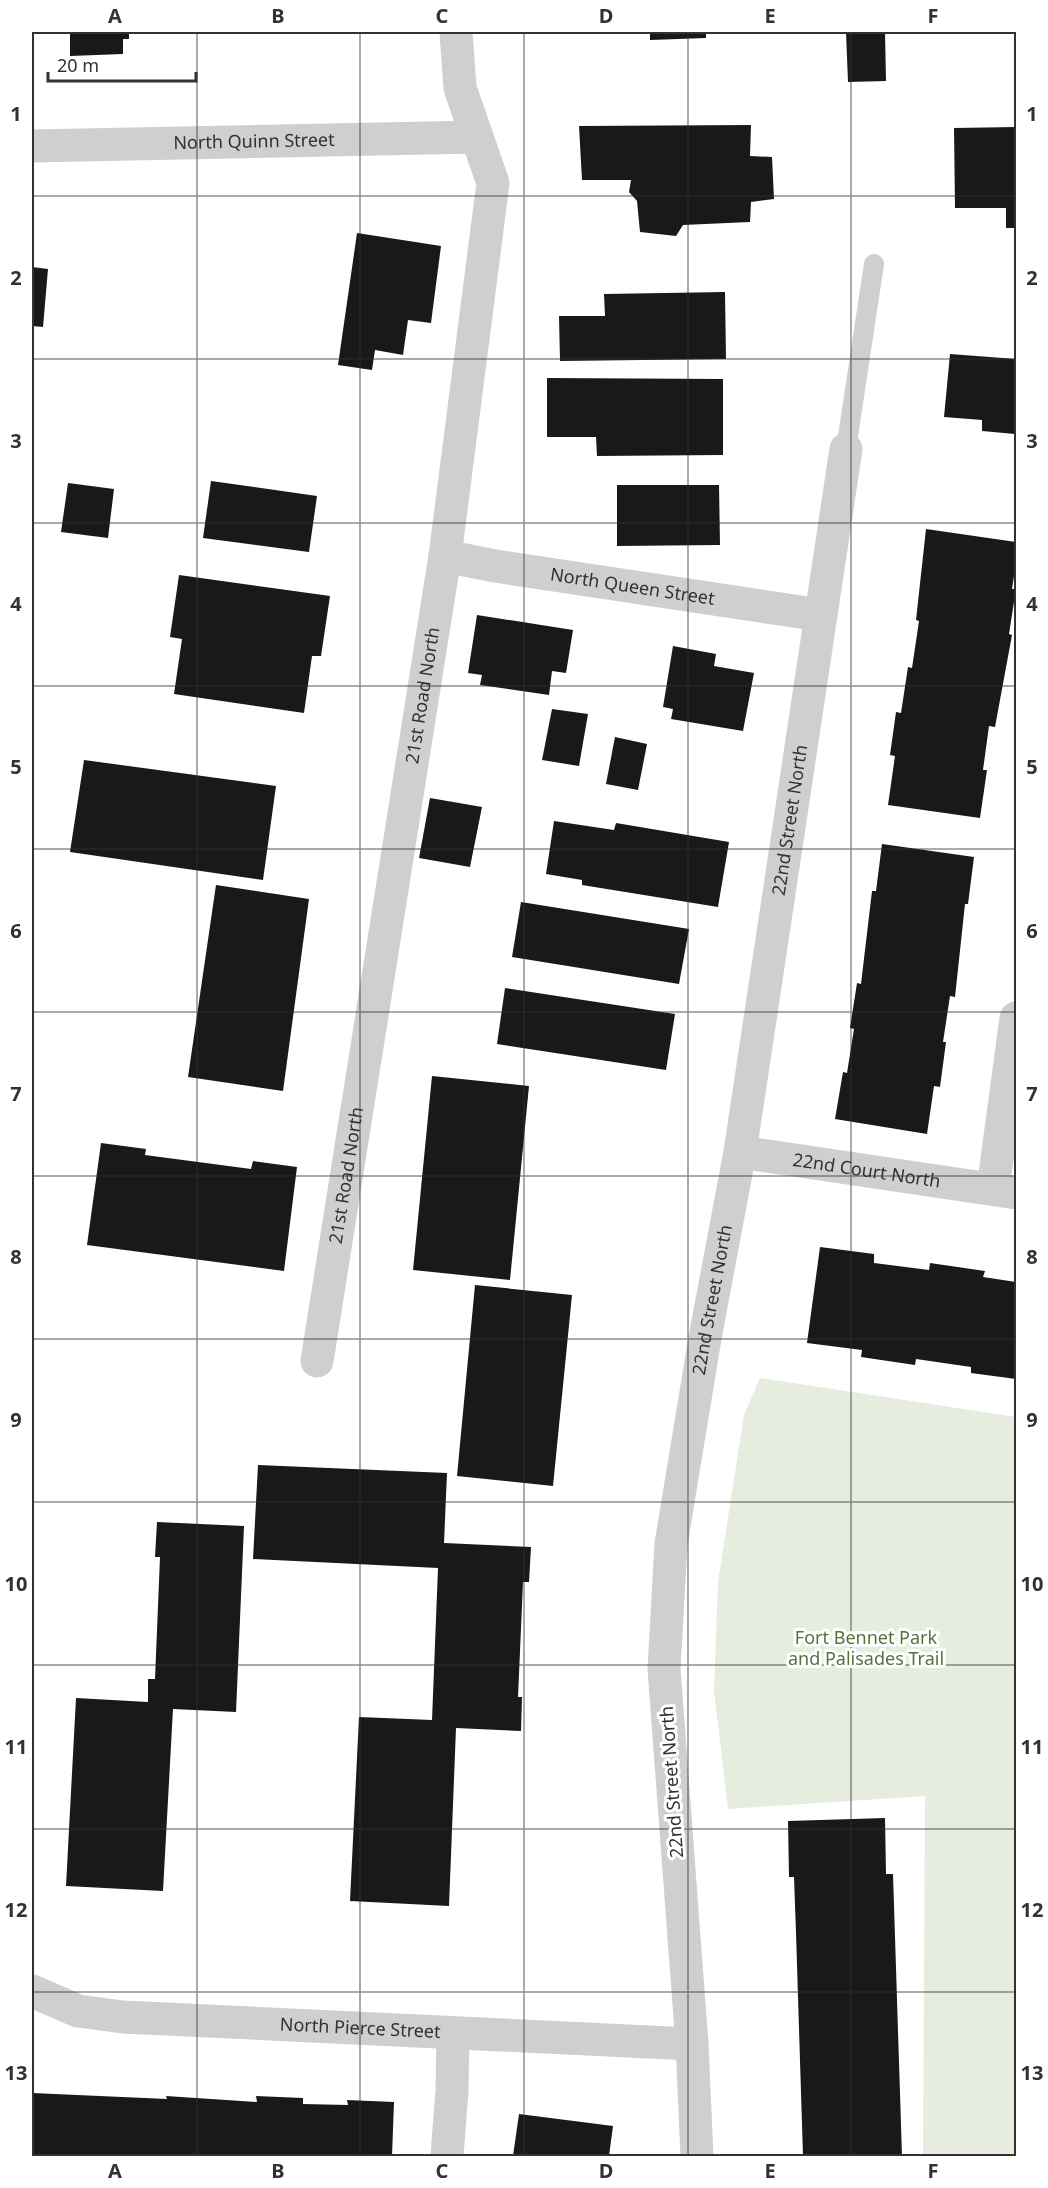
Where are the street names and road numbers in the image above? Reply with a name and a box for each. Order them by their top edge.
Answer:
street label: North Quinn Street [173,127,335,154]
street label: North Queen Street [549,562,717,610]
street label: 21st Road North [399,625,445,765]
street label: 22nd Street North [766,743,812,897]
street label: 21st Road North [323,1105,368,1245]
street label: 22nd Court North [791,1147,942,1193]
street label: 22nd Street North [686,1223,737,1376]
street label: 22nd Street North [654,1705,688,1859]
street label: North Pierce Street [279,2011,442,2043]

